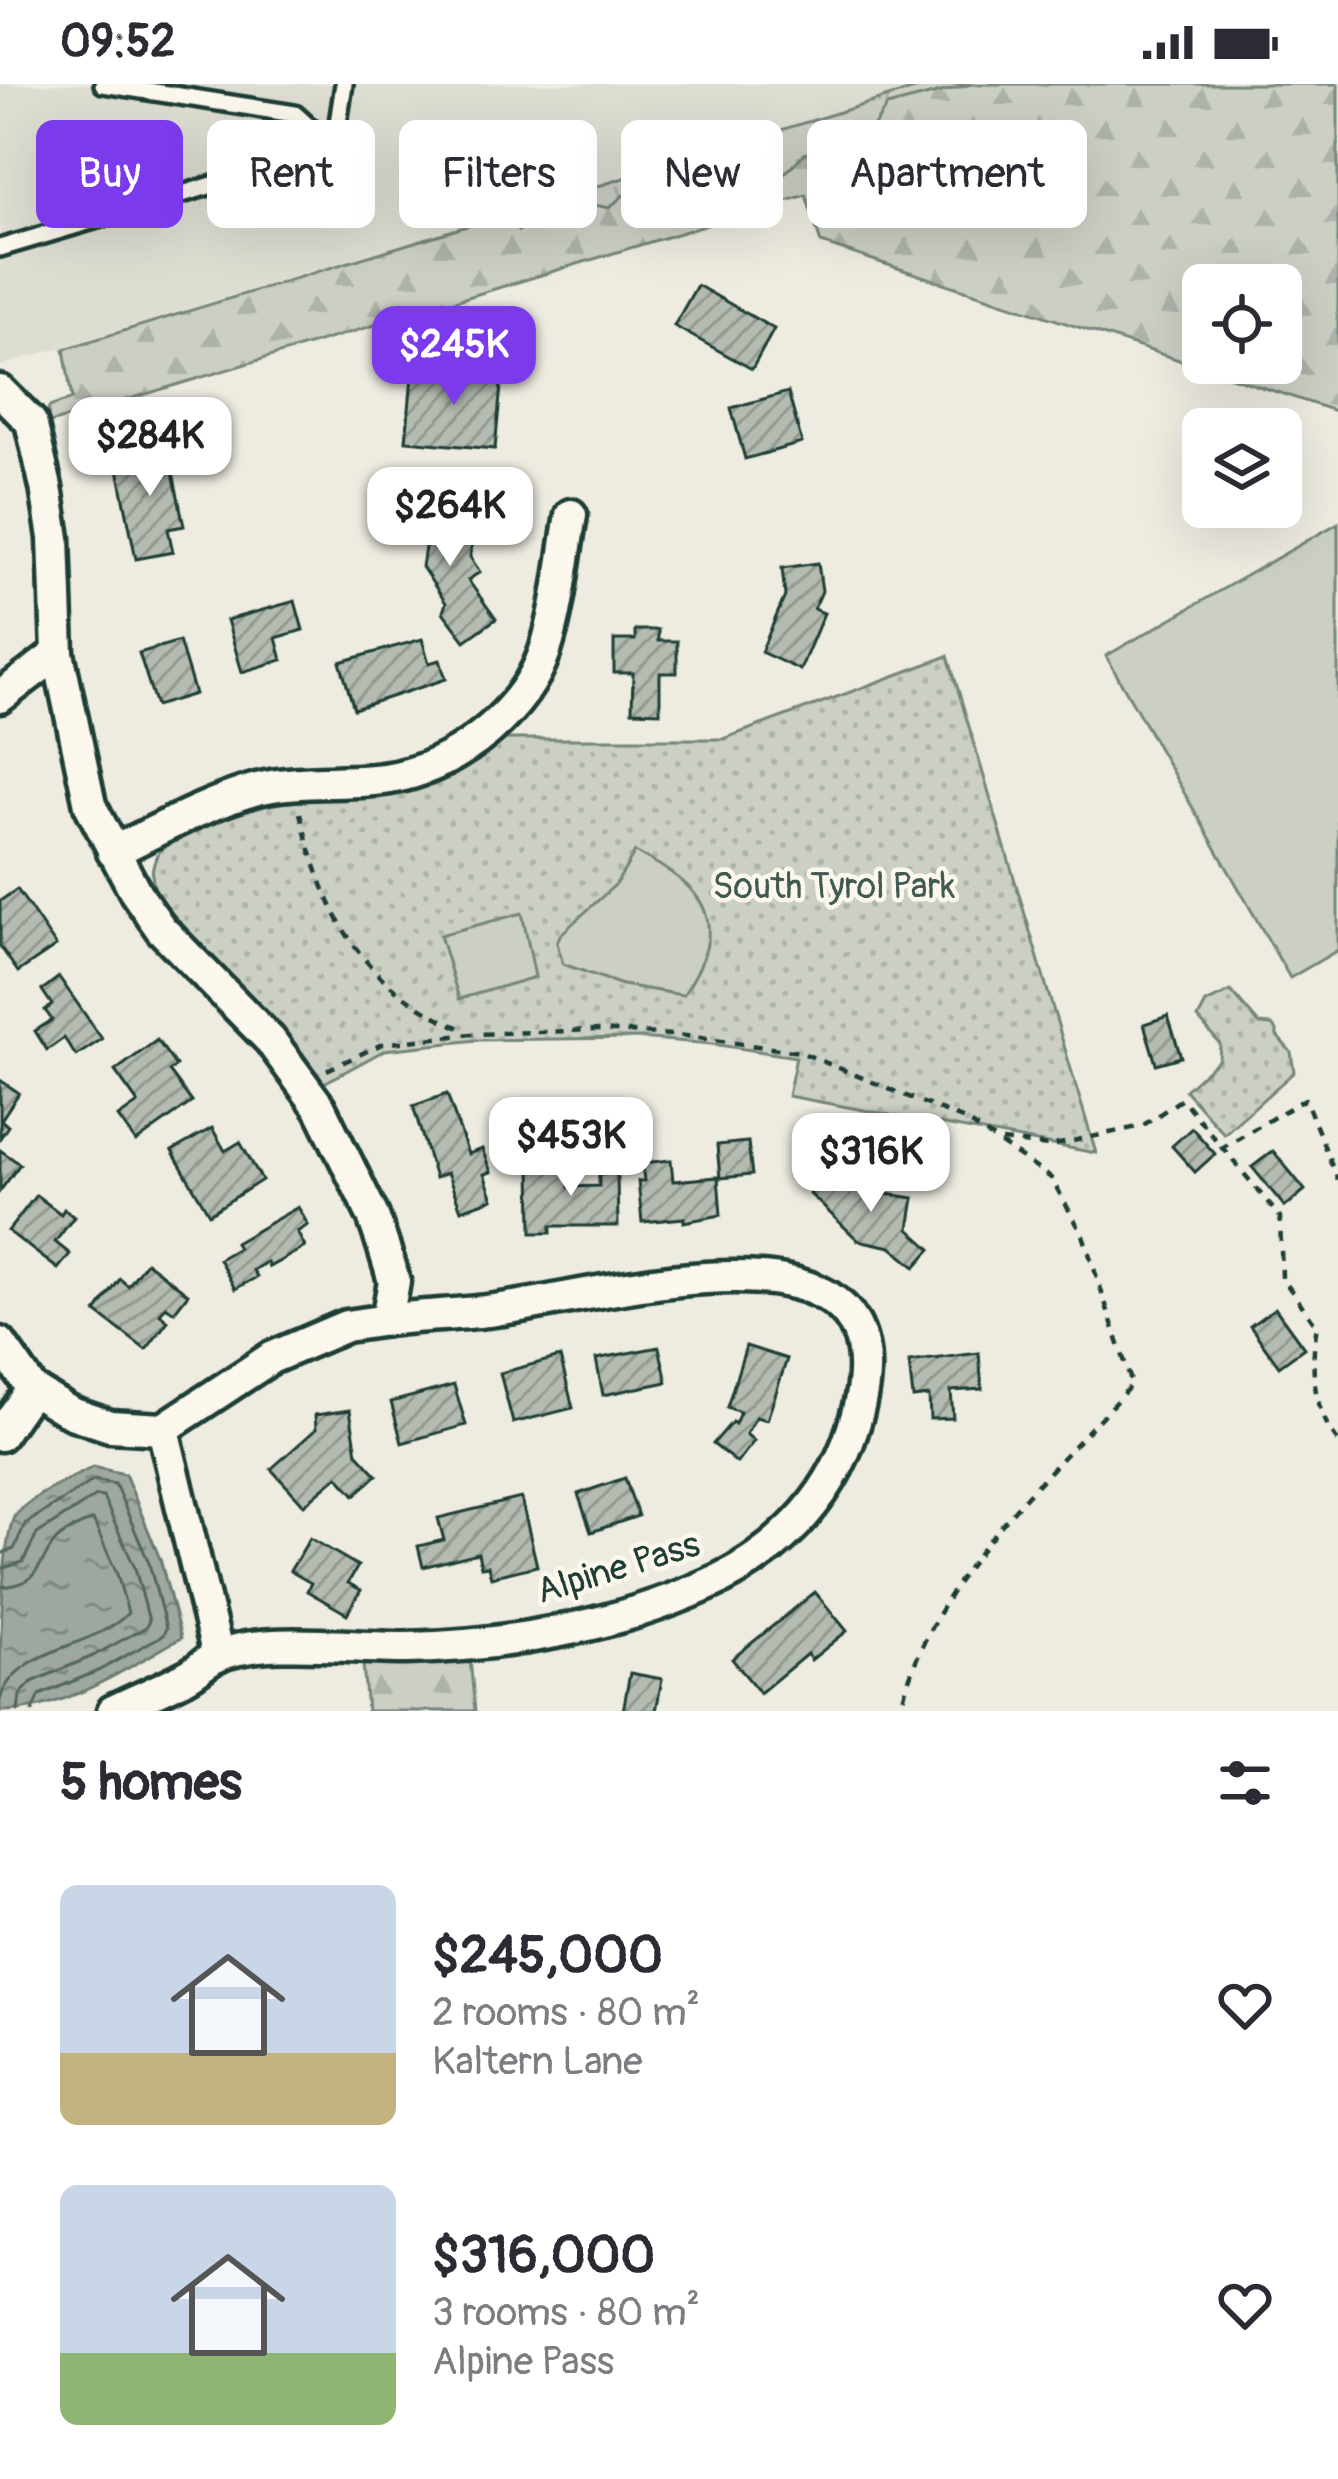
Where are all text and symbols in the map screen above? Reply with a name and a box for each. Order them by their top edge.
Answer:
text: 09:52 [60,14,175,70]
chip: Buy [36,120,183,228]
chip: Rent [207,120,375,228]
chip: Filters [399,120,597,228]
chip: New [621,120,783,228]
chip: Apartment [807,120,1087,228]
map controls [1182,264,1302,528]
button: locate [1182,264,1302,384]
pin: $245K [370,306,538,408]
text: $245K [399,320,509,369]
pin: $284K [66,397,234,499]
button: layers [1182,408,1302,528]
text: $284K [96,411,204,460]
pin: $264K [366,467,534,569]
text: $264K [394,481,506,530]
park label: South Tyrol Park [713,864,955,909]
pin: $453K [487,1097,655,1199]
text: $453K [516,1111,626,1160]
pin: $316K [787,1113,955,1215]
text: $316K [819,1127,923,1176]
street label: Alpine Pass [531,1522,705,1614]
icon: filters [1212,1750,1278,1816]
text: 5 homes [60,1751,242,1815]
text: $245,000 [432,1924,663,1988]
icon: home [156,1933,300,2077]
icon: heart [1212,1972,1278,2038]
text: 2 rooms · 80 m² [432,1988,700,2037]
text: Kaltern Lane [432,2037,643,2086]
text: $316,000 [432,2224,655,2288]
icon: home [156,2233,300,2377]
icon: heart [1212,2272,1278,2338]
text: 3 rooms · 80 m² [432,2288,700,2337]
text: Alpine Pass [432,2337,614,2386]

